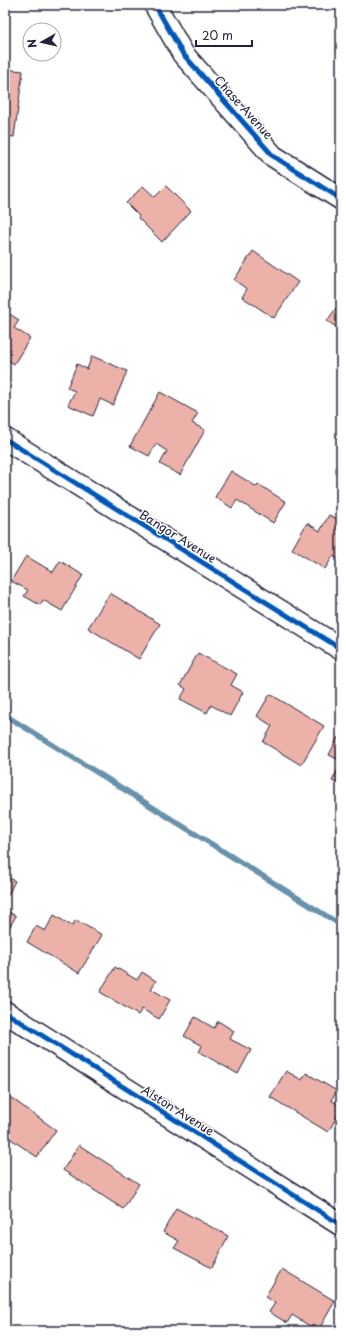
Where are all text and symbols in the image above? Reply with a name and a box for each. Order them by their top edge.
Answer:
north arrow [22,22,62,62]
scale bar [196,22,252,48]
text: 20 m [202,26,233,44]
text: N [23,38,41,49]
street label: Chase Avenue [210,71,278,143]
street label: Bangor Avenue [136,505,220,567]
street label: Alston Avenue [138,1080,218,1140]

